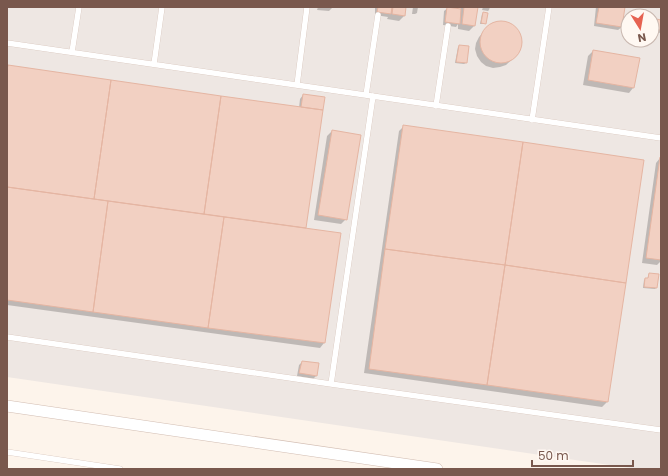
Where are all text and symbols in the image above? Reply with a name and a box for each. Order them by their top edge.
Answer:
north arrow [620,8,660,48]
text: N [636,29,647,46]
scale bar [532,442,633,468]
text: 50 m [538,447,569,464]

